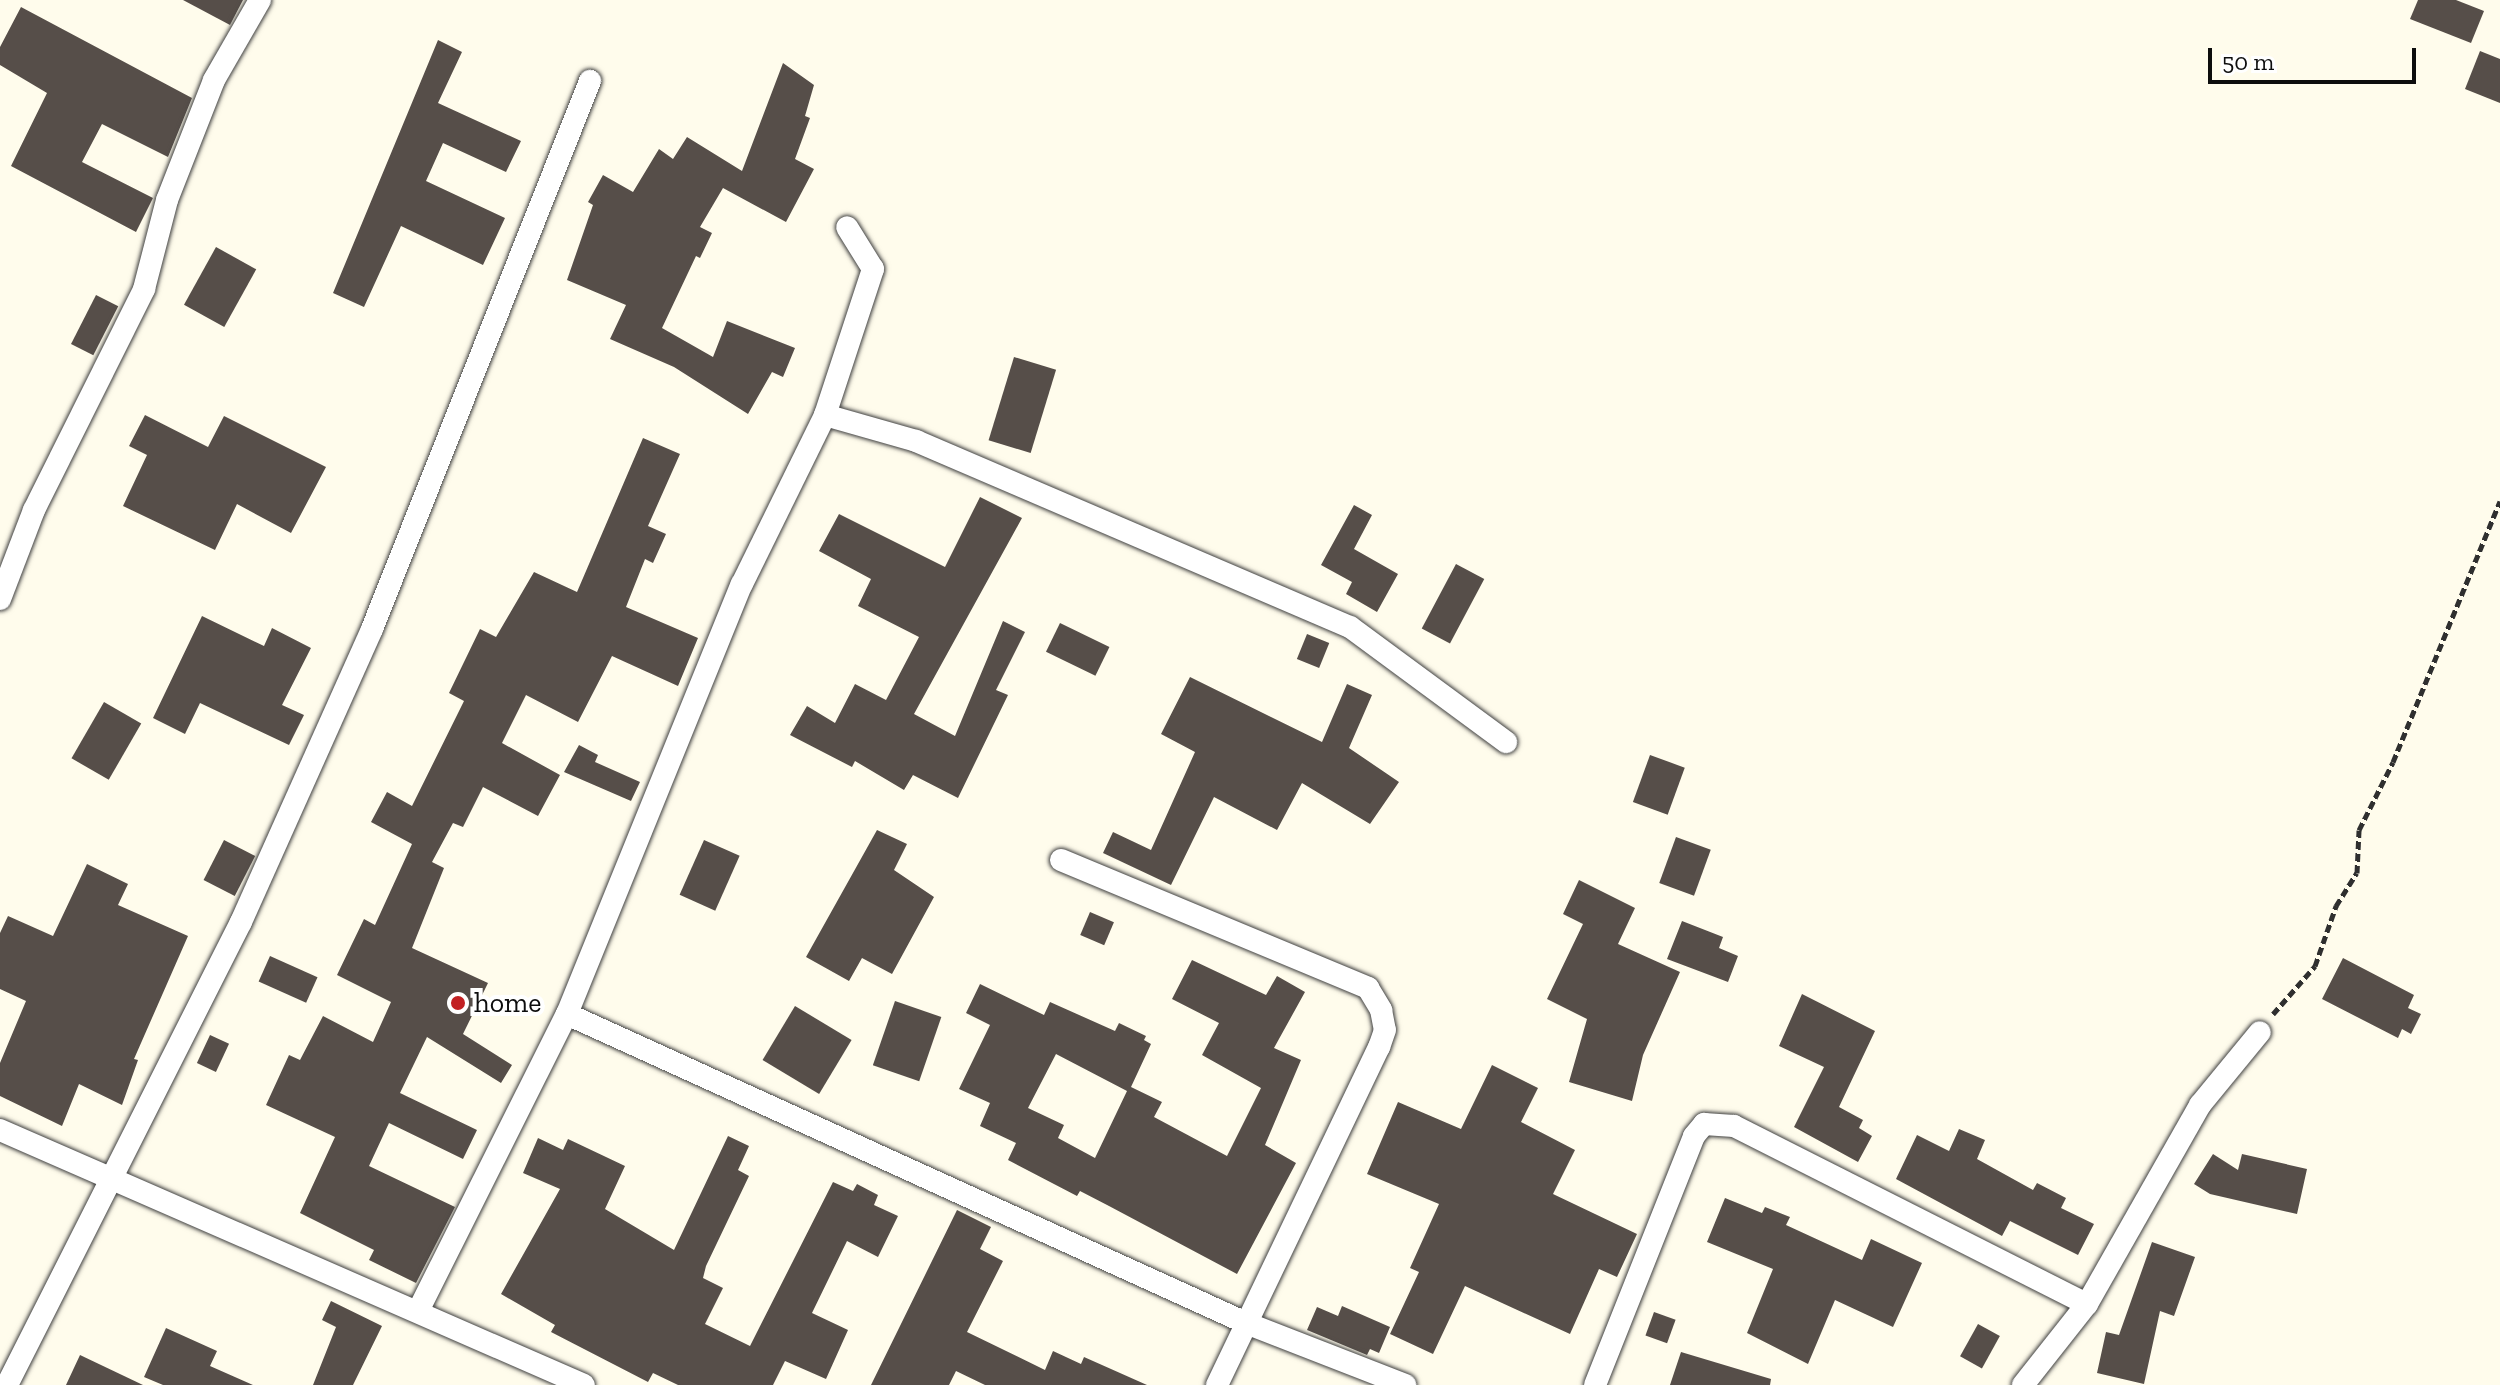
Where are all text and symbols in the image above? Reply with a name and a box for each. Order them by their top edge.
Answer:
scale bar [2212,32,2420,82]
text: 50 m [2222,47,2274,76]
place label: home [474,986,541,1020]
marker: home [449,994,467,1012]

